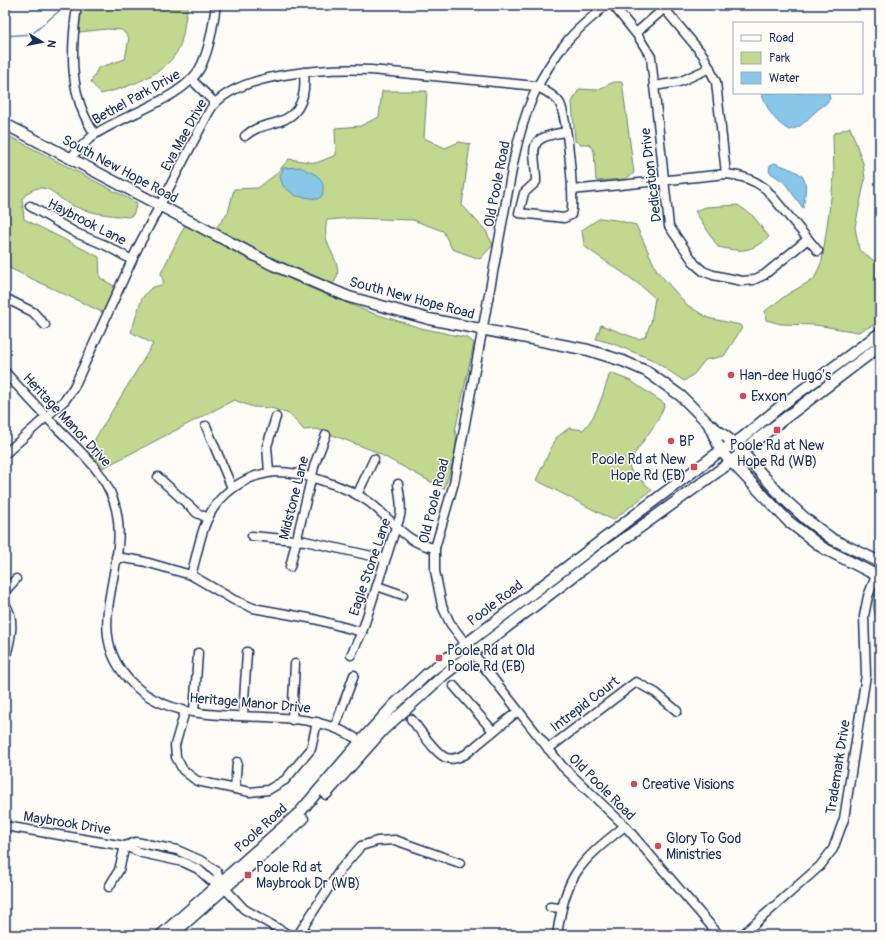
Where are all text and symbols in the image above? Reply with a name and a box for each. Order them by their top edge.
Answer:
north arrow [22,22,62,62]
legend [733,22,863,94]
text: Road [769,31,794,46]
text: N [44,39,58,49]
text: Park [769,51,790,66]
street label: Bethel Park Drive [89,66,183,128]
text: Water [769,71,800,86]
street label: Eva Mae Drive [157,96,211,174]
street label: Dedication Drive [637,127,665,223]
street label: South New Hope Road [59,131,181,207]
street label: Old Poole Road [480,139,514,228]
street label: Haybrook Lane [45,195,129,249]
street label: South New Hope Road [348,273,477,323]
place label: Han-dee Hugo's [739,367,832,384]
street label: Heritage Manor Drive [19,370,115,470]
marker: Han-dee Hugo's [726,370,736,380]
place label: Exxon [751,388,787,405]
marker: Exxon [738,391,748,401]
marker: Poole Rd at New Hope Rd (WB) [772,425,782,435]
place label: BP [679,433,695,450]
marker: BP [666,436,676,446]
place label: Poole Rd at New Hope Rd (WB) [730,437,825,470]
place label: Poole Rd at New Hope Rd (EB) [591,451,687,484]
street label: Midstone Lane [275,454,313,541]
street label: Old Poole Road [415,457,453,545]
marker: Poole Rd at New Hope Rd (EB) [689,462,699,472]
street label: Eagle Stone Lane [345,516,395,618]
street label: Poole Road [464,577,526,629]
place label: Poole Rd at Old Poole Rd (EB) [447,642,535,675]
marker: Poole Rd at Old Poole Rd (EB) [434,653,444,663]
street label: Intrepid Court [547,672,623,735]
street label: Heritage Manor Drive [189,689,311,717]
street label: Trademark Drive [822,718,854,815]
street label: Old Poole Road [565,750,639,824]
place label: Creative Visions [642,776,735,793]
marker: Creative Visions [629,779,639,789]
street label: Poole Road [231,800,291,856]
street label: Maybrook Drive [22,808,112,838]
place label: Glory To God Ministries [666,830,742,863]
marker: Glory To God Ministries [653,841,663,851]
place label: Poole Rd at Maybrook Dr (WB) [256,859,360,892]
marker: Poole Rd at Maybrook Dr (WB) [243,870,253,880]

